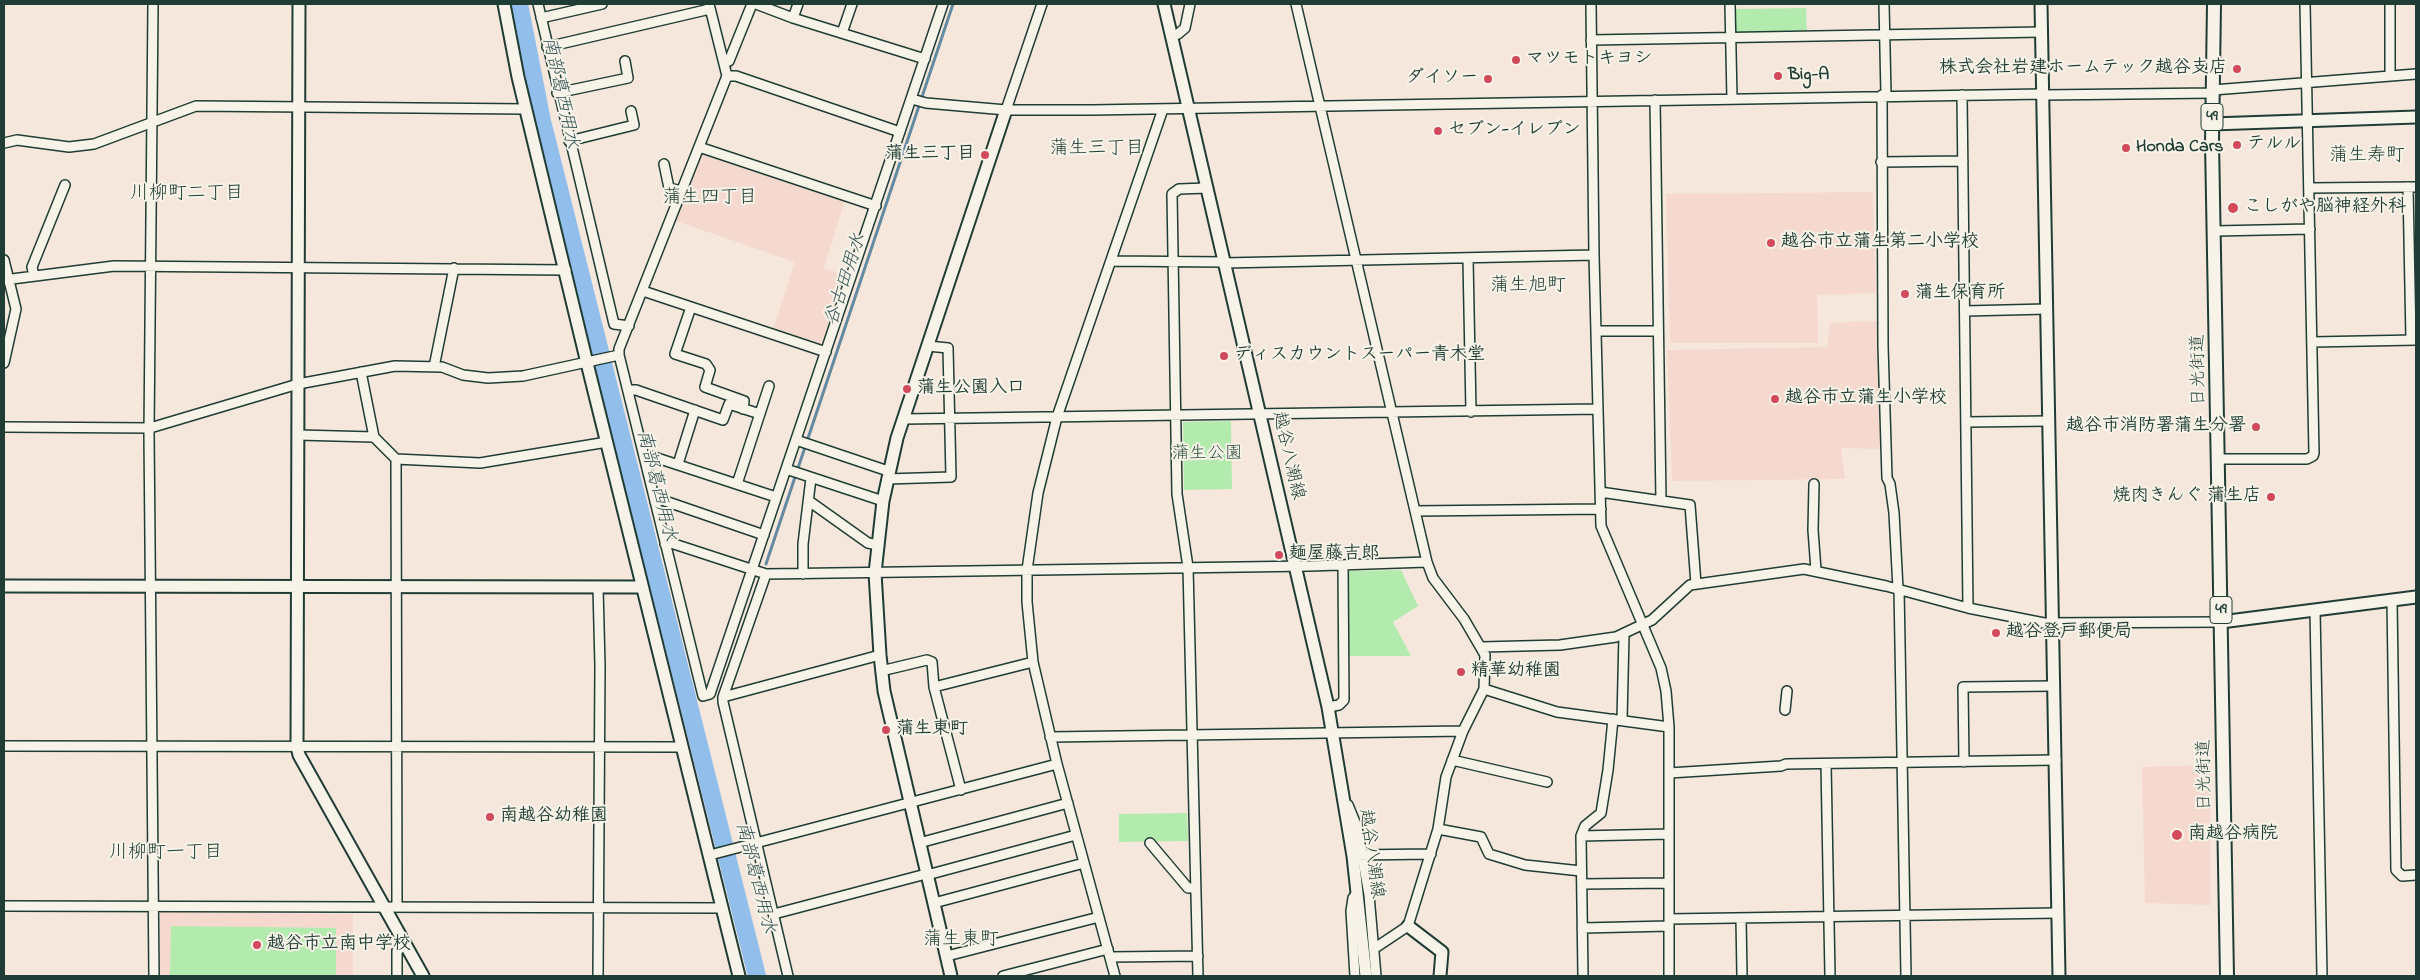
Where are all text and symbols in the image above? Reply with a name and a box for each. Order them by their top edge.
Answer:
water label: 南部葛西用水 [536,35,582,151]
place label: マツモトキヨシ [1526,49,1652,71]
marker: マツモトキヨシ [1510,54,1522,66]
place label: 株式会社岩建ホームテック越谷支店 [1939,58,2227,80]
marker: 株式会社岩建ホームテック越谷支店 [2231,63,2243,75]
place label: Big-A [1788,65,1829,87]
place label: ダイソー [1406,68,1478,90]
marker: Big-A [1772,70,1784,82]
marker: ダイソー [1482,73,1494,85]
road number: 49 [2201,104,2223,130]
place label: セブン-イレブン [1448,120,1581,142]
marker: セブン-イレブン [1432,125,1444,137]
place label: テルル [2247,134,2301,156]
place label: Honda Cars [2136,137,2223,159]
district label: 蒲生三丁目 [1050,139,1144,161]
marker: テルル [2231,139,2243,151]
marker: Honda Cars [2120,142,2132,154]
place label: 蒲生三丁目 [885,144,975,166]
district label: 蒲生寿町 [2329,146,2405,168]
marker: 蒲生三丁目 [979,149,991,161]
district label: 川柳町二丁目 [130,184,244,206]
district label: 蒲生四丁目 [663,188,757,210]
place label: こしがや脳神経外科 [2244,197,2406,219]
marker: こしがや脳神経外科 [2226,201,2240,215]
water label: 谷古田用水 [821,231,873,329]
place label: 越谷市立蒲生第二小学校 [1781,232,1979,254]
marker: 越谷市立蒲生第二小学校 [1765,237,1777,249]
district label: 蒲生旭町 [1490,276,1566,298]
place label: 蒲生保育所 [1915,283,2005,305]
marker: 蒲生保育所 [1899,288,1911,300]
street label: 日光街道 [2189,334,2211,406]
place label: ディスカウントスーパー青木堂 [1234,345,1485,367]
marker: ディスカウントスーパー青木堂 [1218,350,1230,362]
place label: 蒲生公園入口 [917,378,1025,400]
marker: 蒲生公園入口 [901,383,913,395]
place label: 越谷市立蒲生小学校 [1785,388,1947,410]
marker: 越谷市立蒲生小学校 [1769,393,1781,405]
street label: 越谷八潮線 [1266,410,1308,502]
place label: 越谷市消防署蒲生分署 [2066,416,2246,438]
marker: 越谷市消防署蒲生分署 [2250,421,2262,433]
water label: 南部葛西用水 [630,428,680,544]
park label: 蒲生公園 [1171,444,1243,466]
place label: 焼肉きんぐ 蒲生店 [2113,486,2261,508]
marker: 焼肉きんぐ 蒲生店 [2265,491,2277,503]
place label: 麺屋藤吉郎 [1289,544,1379,566]
marker: 麺屋藤吉郎 [1273,549,1285,561]
road number: 49 [2210,596,2232,624]
place label: 越谷登戸郵便局 [2006,622,2132,644]
marker: 越谷登戸郵便局 [1990,627,2002,639]
place label: 精華幼稚園 [1471,661,1561,683]
marker: 精華幼稚園 [1455,666,1467,678]
place label: 蒲生東町 [896,719,968,741]
marker: 蒲生東町 [880,724,892,736]
street label: 日光街道 [2195,739,2217,811]
place label: 南越谷幼稚園 [500,806,608,828]
street label: 越谷八潮線 [1353,808,1387,900]
marker: 南越谷幼稚園 [484,811,496,823]
water label: 南部葛西用水 [729,820,779,936]
place label: 南越谷病院 [2188,824,2278,846]
marker: 南越谷病院 [2170,828,2184,842]
district label: 川柳町一丁目 [109,843,223,865]
district label: 蒲生東町 [923,930,999,952]
place label: 越谷市立南中学校 [267,934,411,956]
marker: 越谷市立南中学校 [251,939,263,951]

